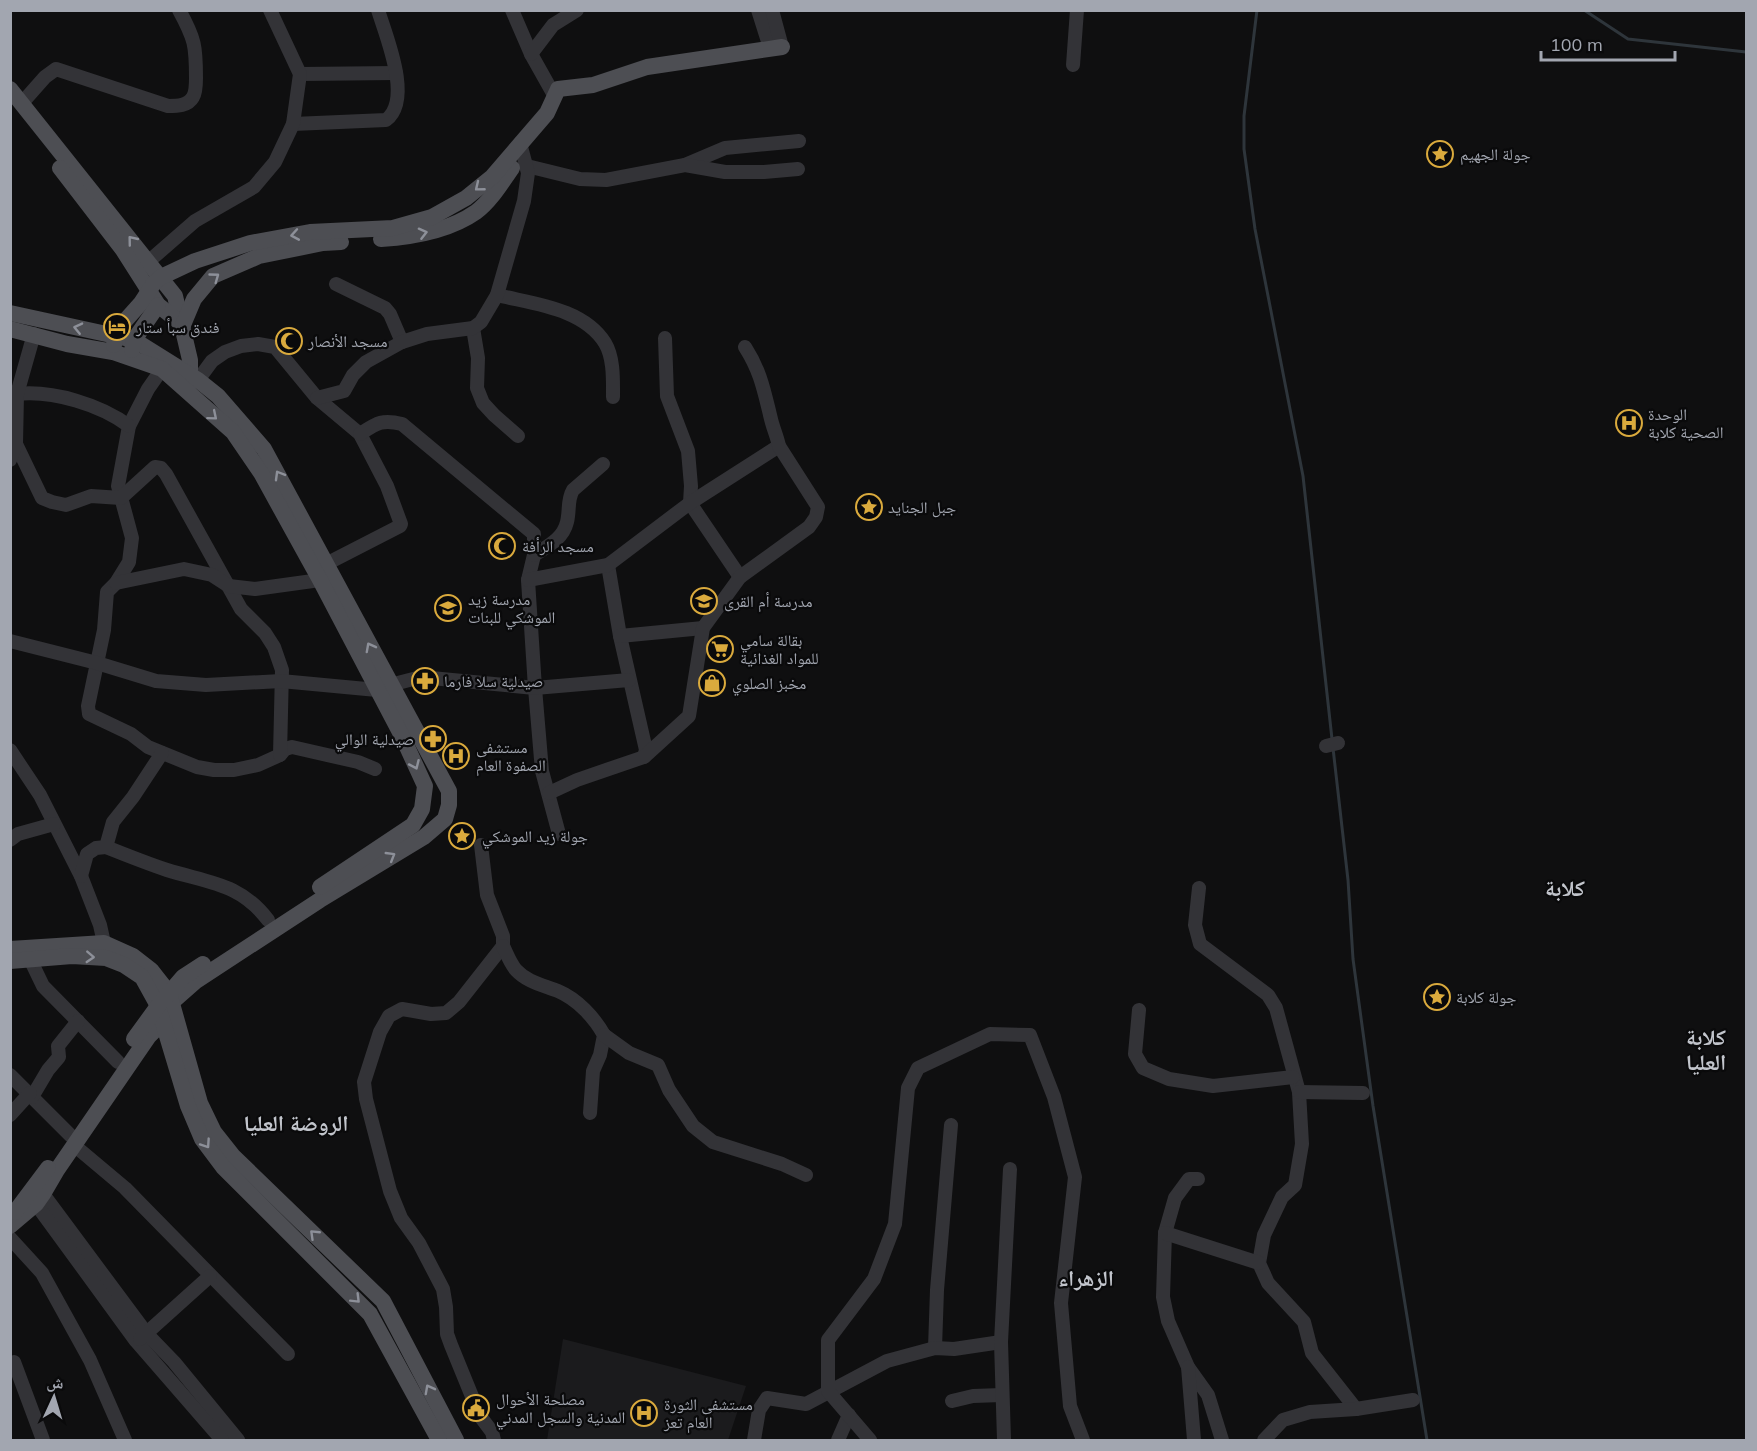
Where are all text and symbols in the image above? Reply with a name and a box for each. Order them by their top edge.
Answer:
scale bar [1541,24,1674,62]
text: 100 m [1550,33,1603,56]
place icon: جولة الجهيم [1425,139,1455,169]
place label: جولة الجهيم [1460,144,1531,165]
one-way arrow [475,180,486,191]
one-way arrow [290,228,300,241]
one-way arrow [418,228,428,241]
one-way arrow [128,236,139,247]
one-way arrow [208,273,219,284]
hotel icon: فندق سبأ ستار [102,312,132,342]
place label: فندق سبأ ستار [135,317,219,338]
one-way arrow [74,322,84,335]
mosque icon: مسجد الأنصار [274,326,304,356]
place label: مسجد الأنصار [307,331,388,351]
place label: الوحدة الصحية كلابة [1648,404,1724,442]
one-way arrow [206,408,217,419]
hospital icon: الوحدة الصحية كلابة [1614,408,1644,438]
one-way arrow [275,471,286,481]
place icon: جبل الجنايد [854,492,884,522]
place label: جبل الجنايد [888,497,956,518]
mosque icon: مسجد الرأفة [487,531,517,561]
place label: مسجد الرأفة [522,536,594,556]
school or university icon: مدرسة أم القرى [689,586,719,616]
place label: مدرسة زيد الموشكي للبنات [468,589,555,630]
place label: مدرسة أم القرى [724,591,813,612]
school or university icon: مدرسة زيد الموشكي للبنات [433,593,463,623]
place label: بقالة سامي للمواد الغذائية [740,630,819,668]
supermarket icon: بقالة سامي للمواد الغذائية [705,634,735,664]
one-way arrow [366,643,377,654]
pharmacy icon: صيدلية سلا فارما [410,666,440,696]
shop icon: مخبز الصلوي [697,668,727,698]
place label: صيدلية سلا فارما [444,671,543,691]
place label: مخبز الصلوي [732,673,806,696]
pharmacy icon: صيدلية الوالي [418,724,448,754]
place label: صيدلية الوالي [335,729,414,752]
place label: مستشفى الصفوة العام [476,737,546,776]
hospital icon: مستشفى الصفوة العام [441,741,471,771]
one-way arrow [408,758,420,769]
place icon: جولة زيد الموشكي [447,821,477,851]
place label: جولة زيد الموشكي [482,826,588,849]
one-way arrow [385,852,395,864]
district label: كلابة [1545,874,1585,902]
one-way arrow [85,950,94,963]
place icon: جولة كلابة [1422,982,1452,1012]
place label: جولة كلابة [1456,987,1517,1007]
district label: كلابة العليا [1686,1023,1726,1076]
district label: الروضة العليا [244,1109,348,1137]
one-way arrow [199,1137,210,1148]
one-way arrow [310,1230,320,1241]
district label: الزهراء [1058,1264,1114,1292]
one-way arrow [348,1292,359,1303]
north arrow [24,1367,84,1427]
text: ش [46,1371,64,1393]
one-way arrow [424,1384,436,1395]
place label: مصلحة الأحوال المدنية والسجل المدني [496,1389,625,1430]
public building icon: مصلحة الأحوال المدنية والسجل المدني [461,1393,491,1423]
place label: مستشفى الثورة العام تعز [663,1394,753,1433]
hospital icon: مستشفى الثورة العام تعز [629,1398,659,1428]

